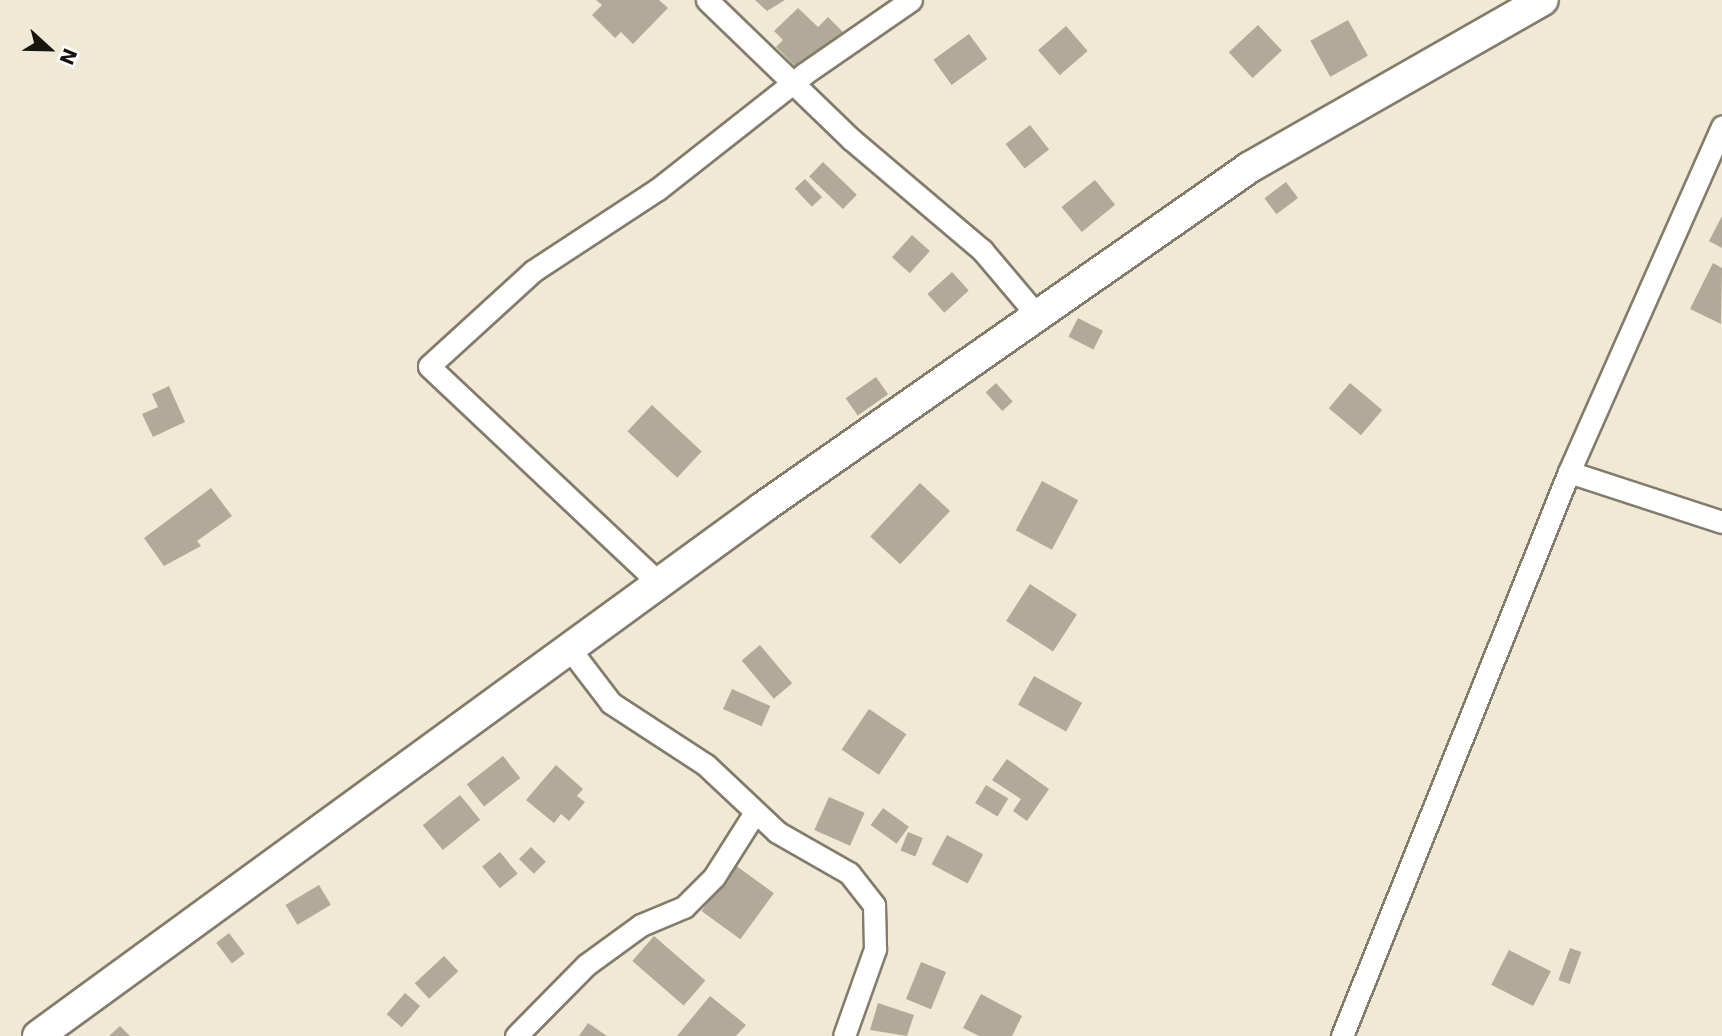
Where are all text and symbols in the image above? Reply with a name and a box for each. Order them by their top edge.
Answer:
north arrow [14,14,84,84]
text: N [55,45,82,68]

